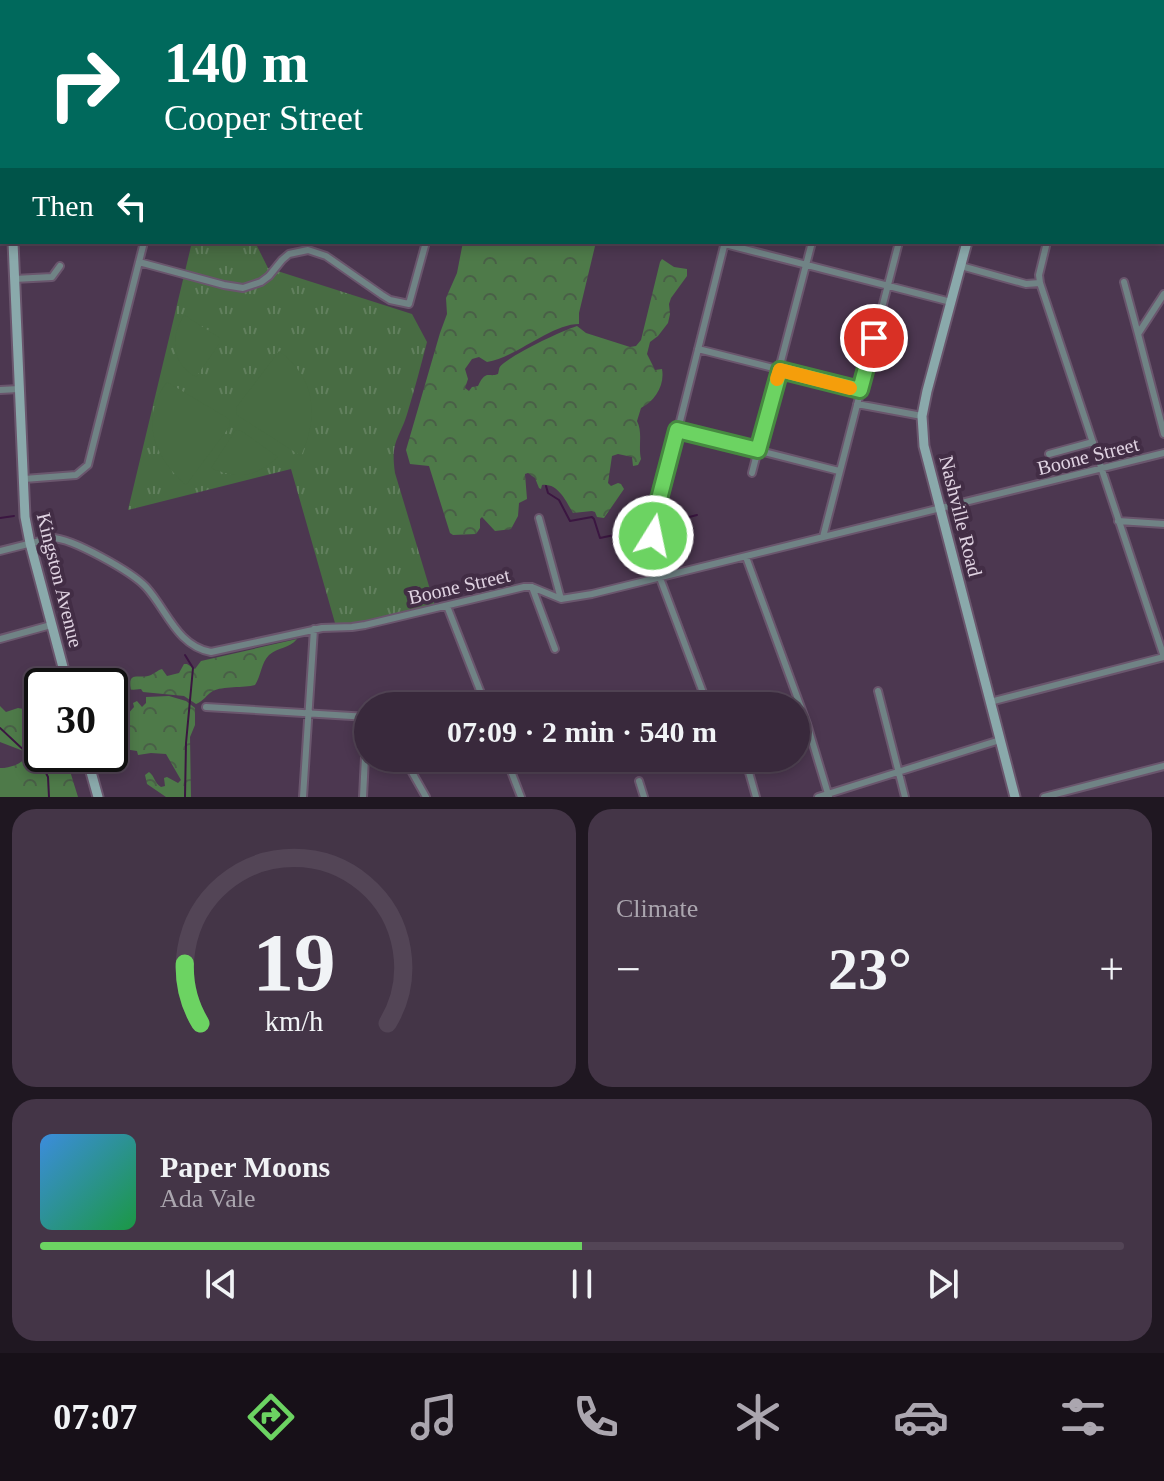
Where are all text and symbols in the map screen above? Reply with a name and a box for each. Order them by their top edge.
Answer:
icon: right [32,32,136,136]
text: 140 m [164,32,309,94]
text: Cooper Street [164,98,363,138]
icon: left [110,184,154,228]
text: Then [32,189,94,222]
pin [840,304,908,372]
icon: arrive [852,316,896,360]
street label: Boone Street [1035,433,1141,479]
street label: Nashville Road [935,453,987,579]
position arrow [611,494,695,578]
street label: Kingston Avenue [32,510,87,650]
street label: Boone Street [406,564,513,608]
speed limit sign: 30 [24,668,128,772]
text: 07:09 · 2 min · 540 m [447,715,717,748]
text: Climate [616,894,698,923]
text: 19 [252,916,336,1008]
text: 23° [828,936,912,1002]
text: − [616,945,641,994]
text: + [1099,945,1124,994]
text: km/h [265,1006,323,1037]
text: Paper Moons [160,1150,330,1183]
text: Ada Vale [160,1184,256,1213]
icon: previous [199,1262,243,1306]
icon: pause [560,1262,604,1306]
icon: next [921,1262,965,1306]
icon: directions [243,1389,299,1445]
icon: music [406,1389,462,1445]
icon: phone [568,1389,624,1445]
icon: climate [730,1389,786,1445]
icon: car [893,1389,949,1445]
icon: filters [1055,1389,1111,1445]
text: 07:07 [53,1397,137,1437]

